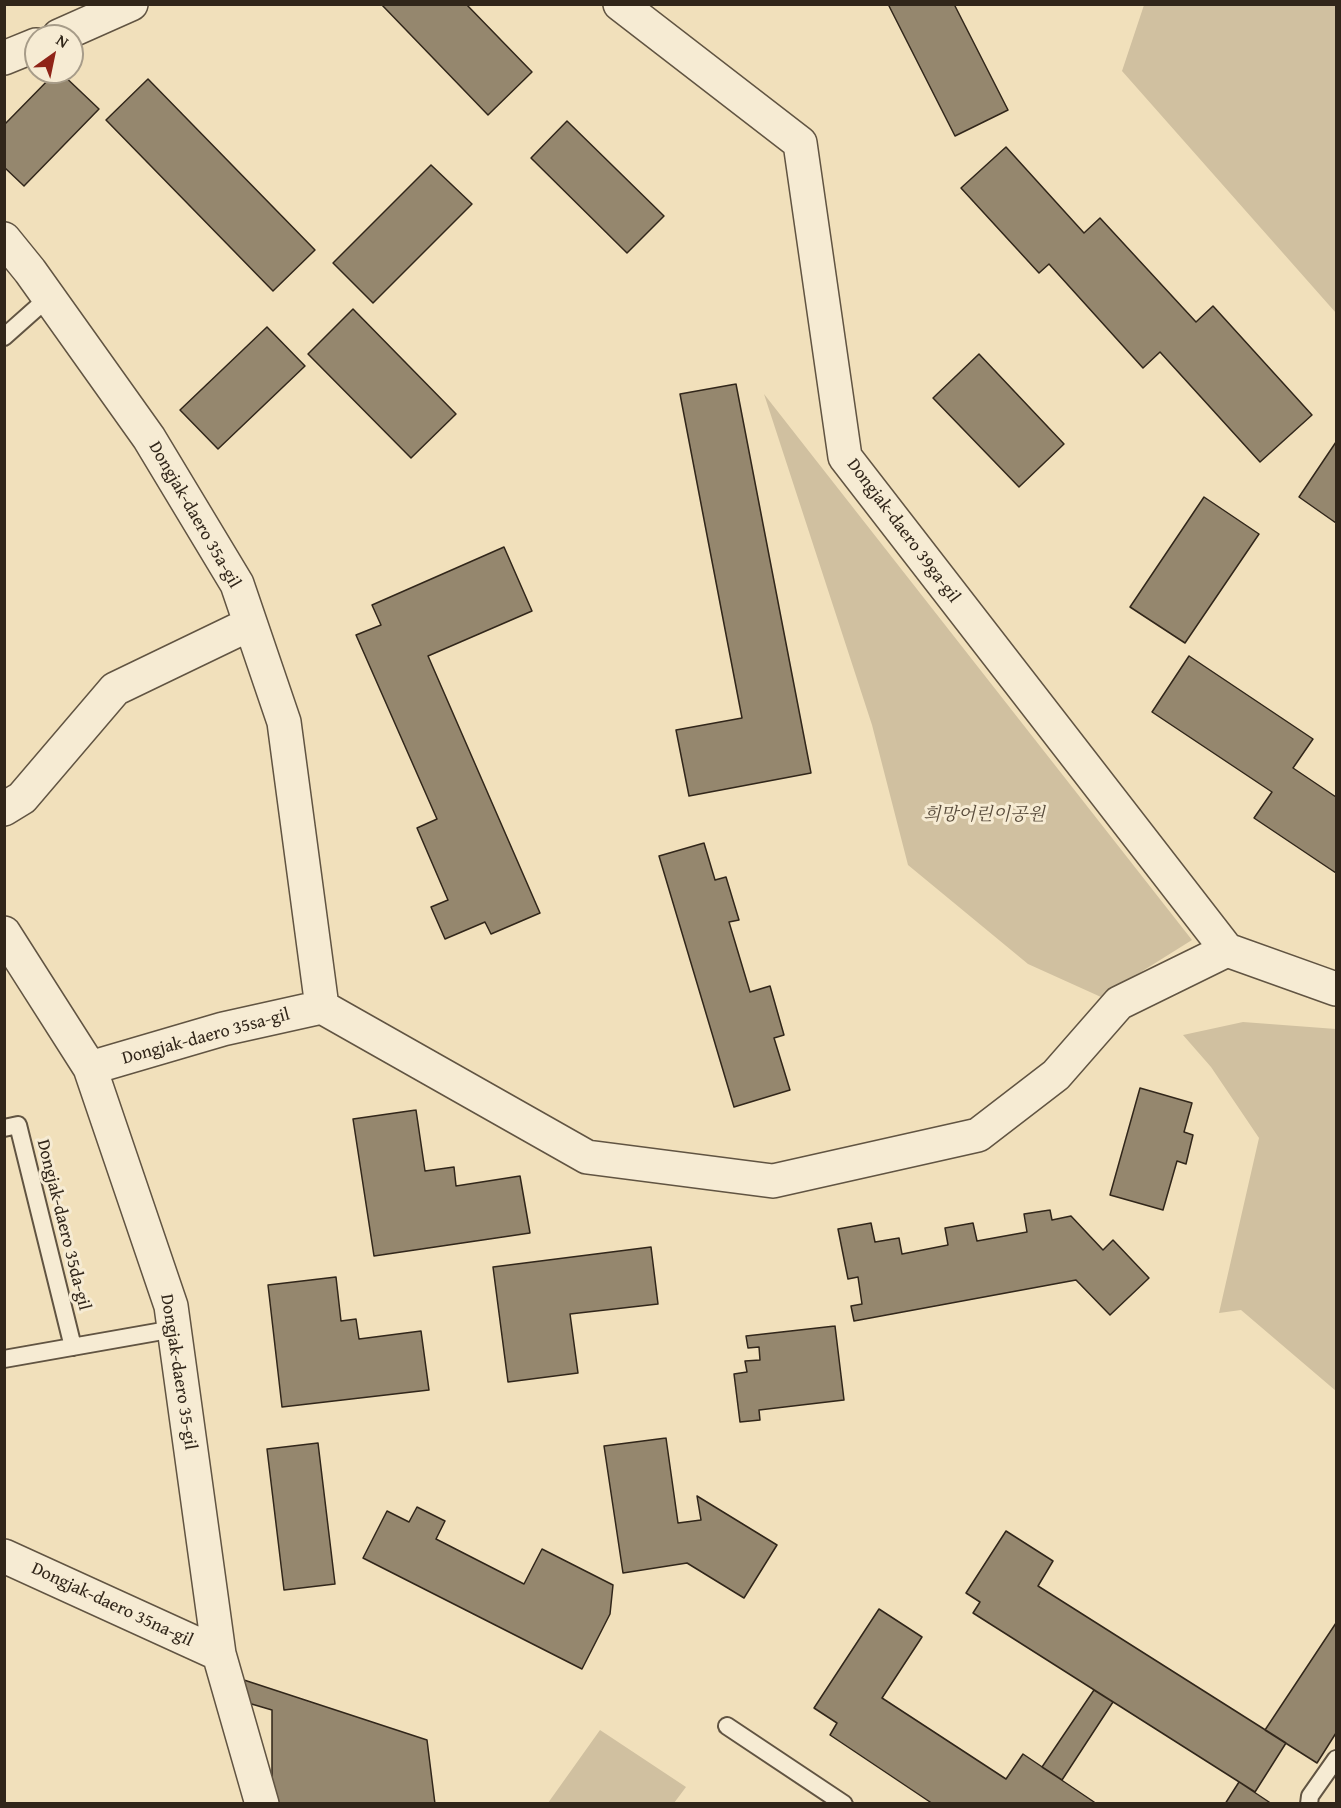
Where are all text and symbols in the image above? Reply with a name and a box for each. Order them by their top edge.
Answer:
north arrow [24,24,84,84]
text: N [52,28,74,54]
street label: Dongjak-daero 35a-gil [143,438,245,592]
street label: Dongjak-daero 39ga-gil [842,455,964,607]
park label: 희망어린이공원 [923,804,1045,826]
street label: Dongjak-daero 35sa-gil [120,1004,292,1070]
street label: Dongjak-daero 35da-gil [31,1137,95,1313]
street label: Dongjak-daero 35-gil [155,1293,201,1451]
street label: Dongjak-daero 35na-gil [28,1558,196,1652]

